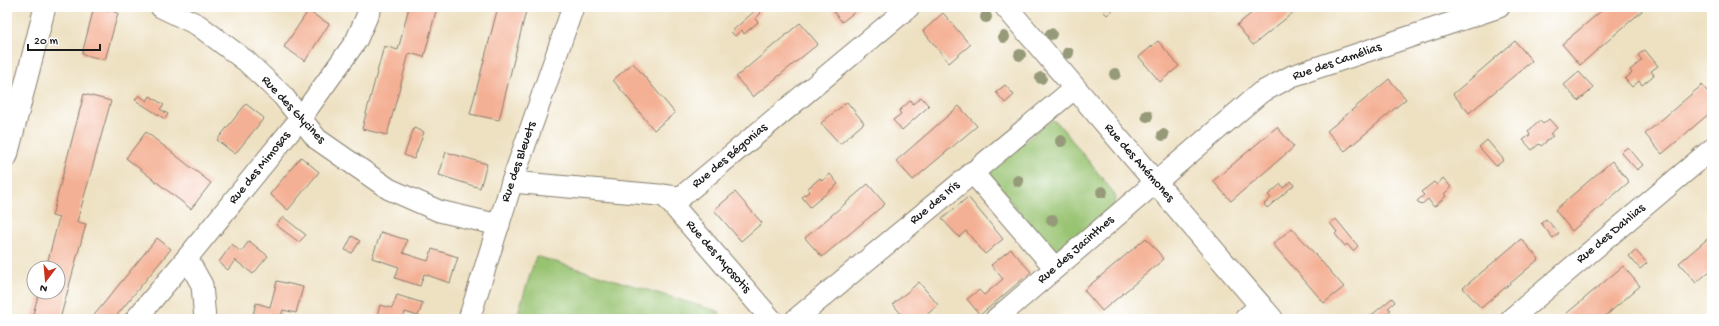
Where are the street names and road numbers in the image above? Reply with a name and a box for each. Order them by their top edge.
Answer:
street label: Rue des Camélias [1291,39,1384,84]
street label: Rue des Glycines [258,73,329,148]
street label: Rue des Bleuets [498,119,540,204]
street label: Rue des Bégonias [689,119,772,192]
street label: Rue des Anémones [1101,121,1178,206]
street label: Rue des Mimosas [226,128,295,207]
street label: Rue des Iris [907,177,964,228]
street label: Rue des Dahlias [1574,200,1649,267]
street label: Rue des Jacinthes [1035,212,1118,287]
street label: Rue des Myosotis [682,218,754,297]

